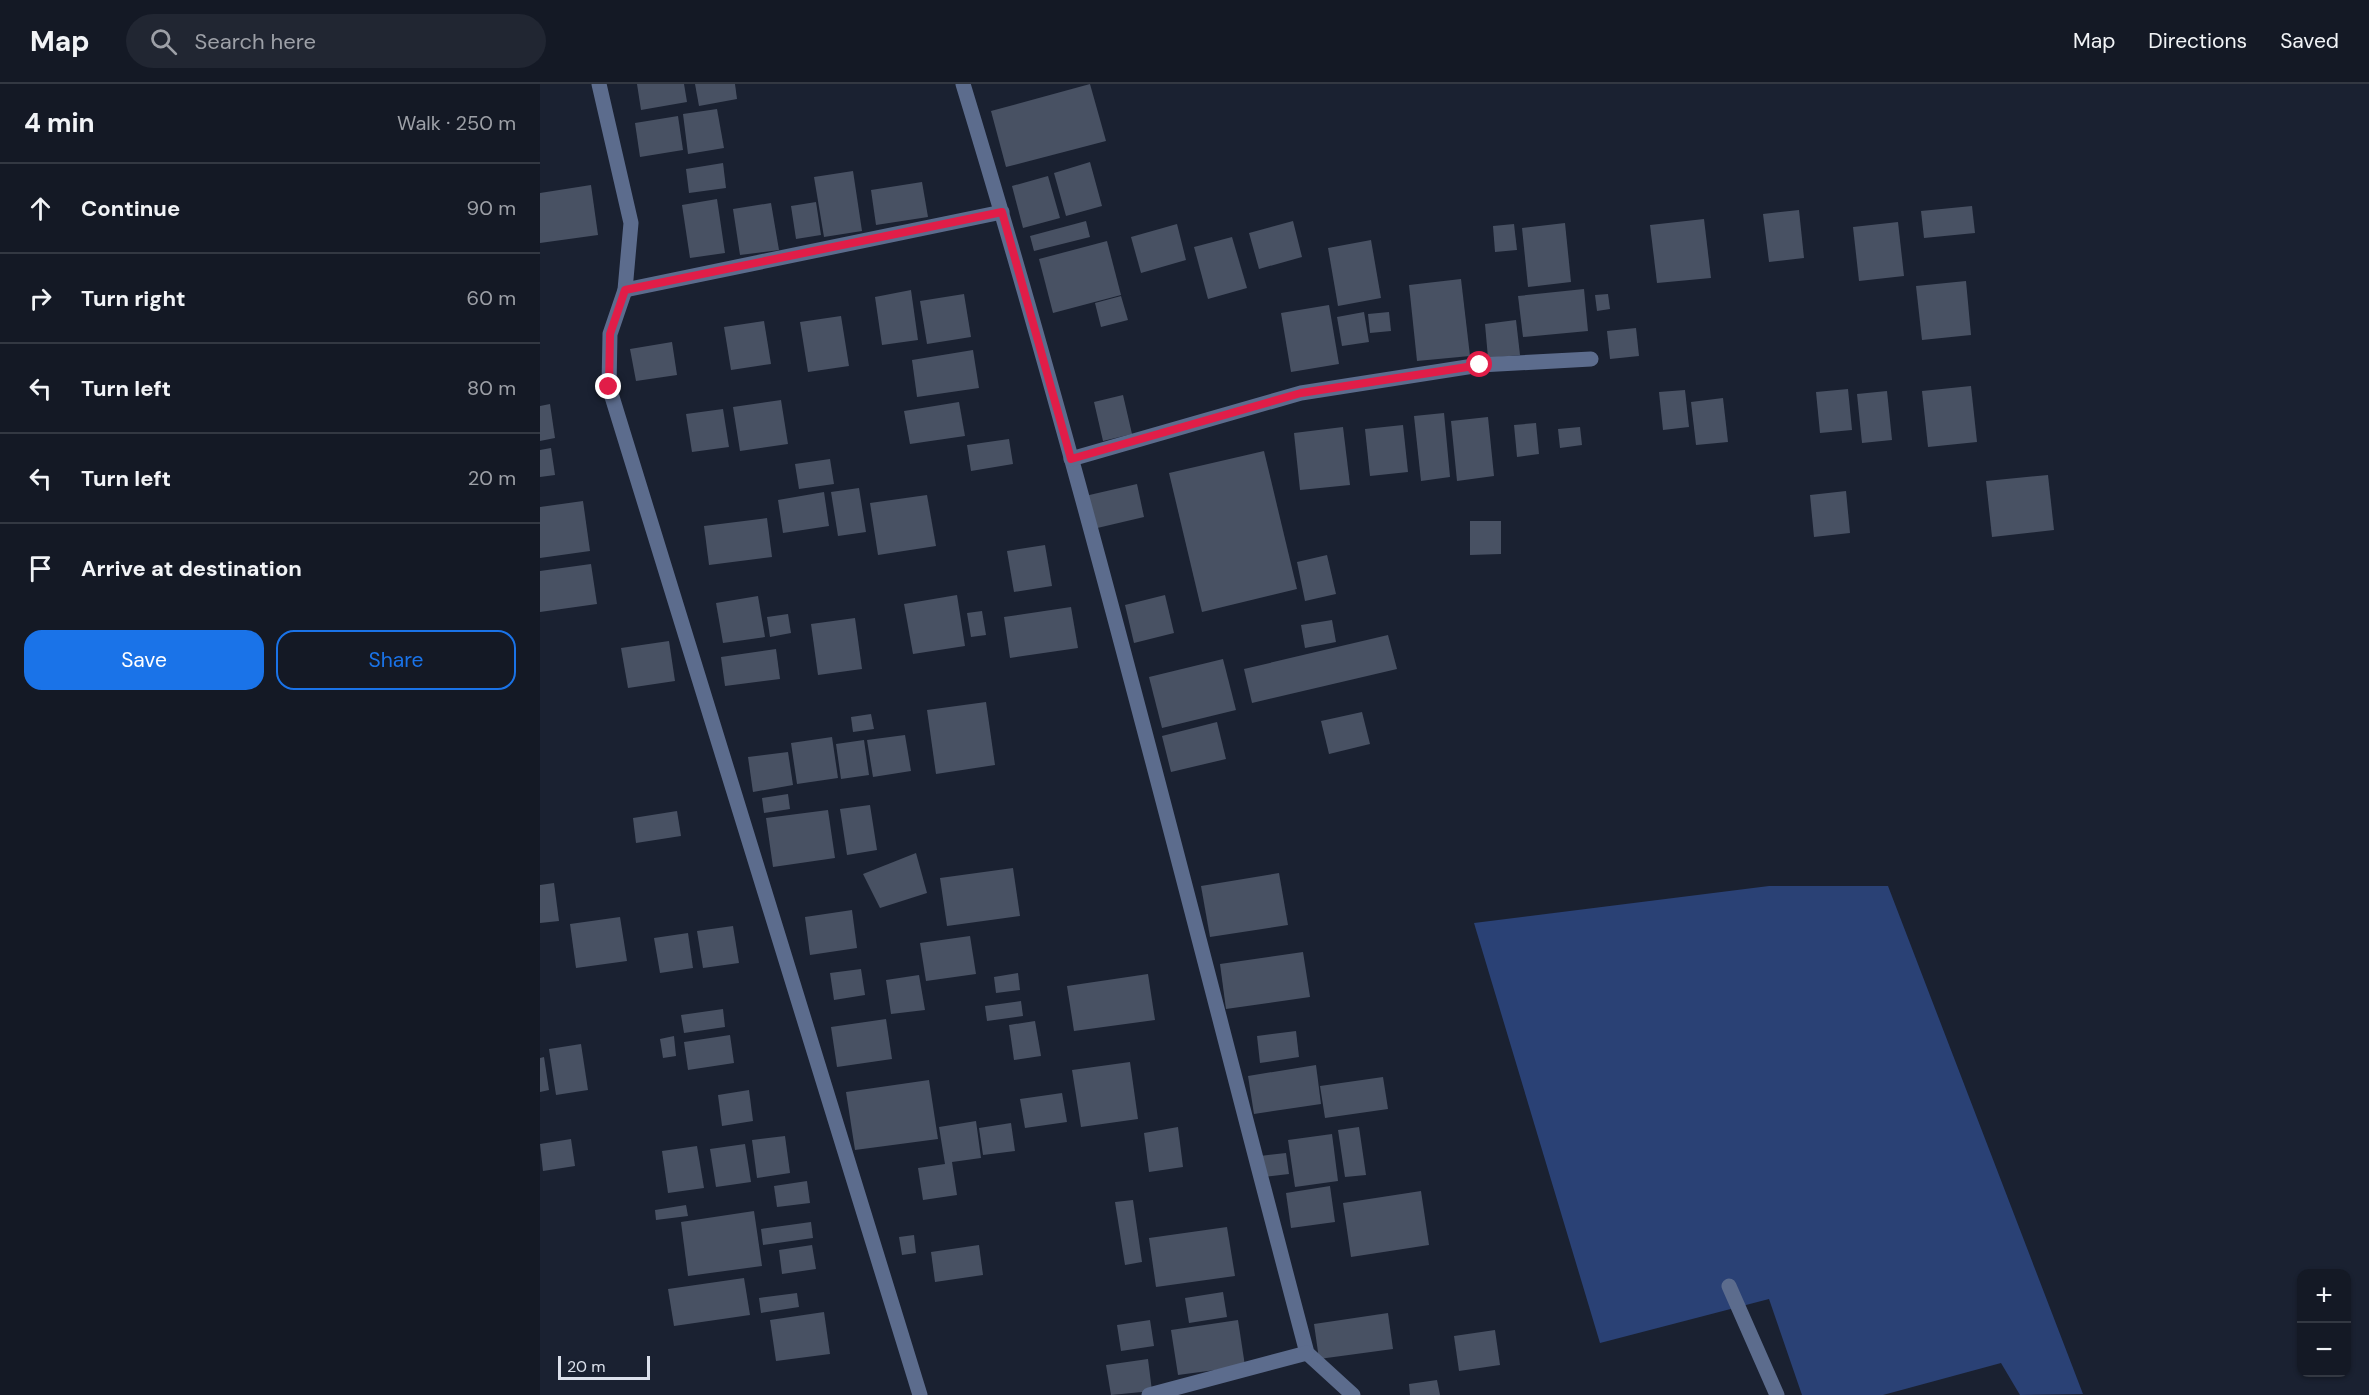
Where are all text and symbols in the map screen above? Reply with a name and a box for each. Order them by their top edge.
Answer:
search box [126,14,546,68]
text: Map [30,23,90,60]
icon: search [147,25,180,58]
text: Search here [195,27,316,56]
text: Map [2073,27,2115,55]
text: Directions [2148,27,2247,55]
text: Saved [2280,27,2339,55]
text: 4 min [24,106,95,140]
text: Walk · 250 m [397,110,516,136]
icon: ahead [24,192,57,225]
text: Continue [81,194,180,223]
text: 90 m [467,195,516,221]
icon: right [24,282,57,315]
text: Turn right [81,284,186,313]
text: 60 m [467,285,516,311]
route start [1466,351,1492,377]
icon: left [24,372,57,405]
route end [595,373,621,399]
text: Turn left [81,374,171,403]
text: 80 m [467,375,516,401]
icon: left [24,462,57,495]
text: Turn left [81,464,171,493]
text: 20 m [468,465,516,491]
icon: arrive [24,552,57,585]
text: Arrive at destination [81,554,302,583]
button: Save [24,630,264,690]
button: Share [276,630,516,690]
map controls [2297,1269,2351,1377]
button: + [2297,1269,2351,1323]
button: − [2297,1323,2351,1377]
scale bar [558,1353,650,1380]
text: 20 m [567,1356,606,1377]

